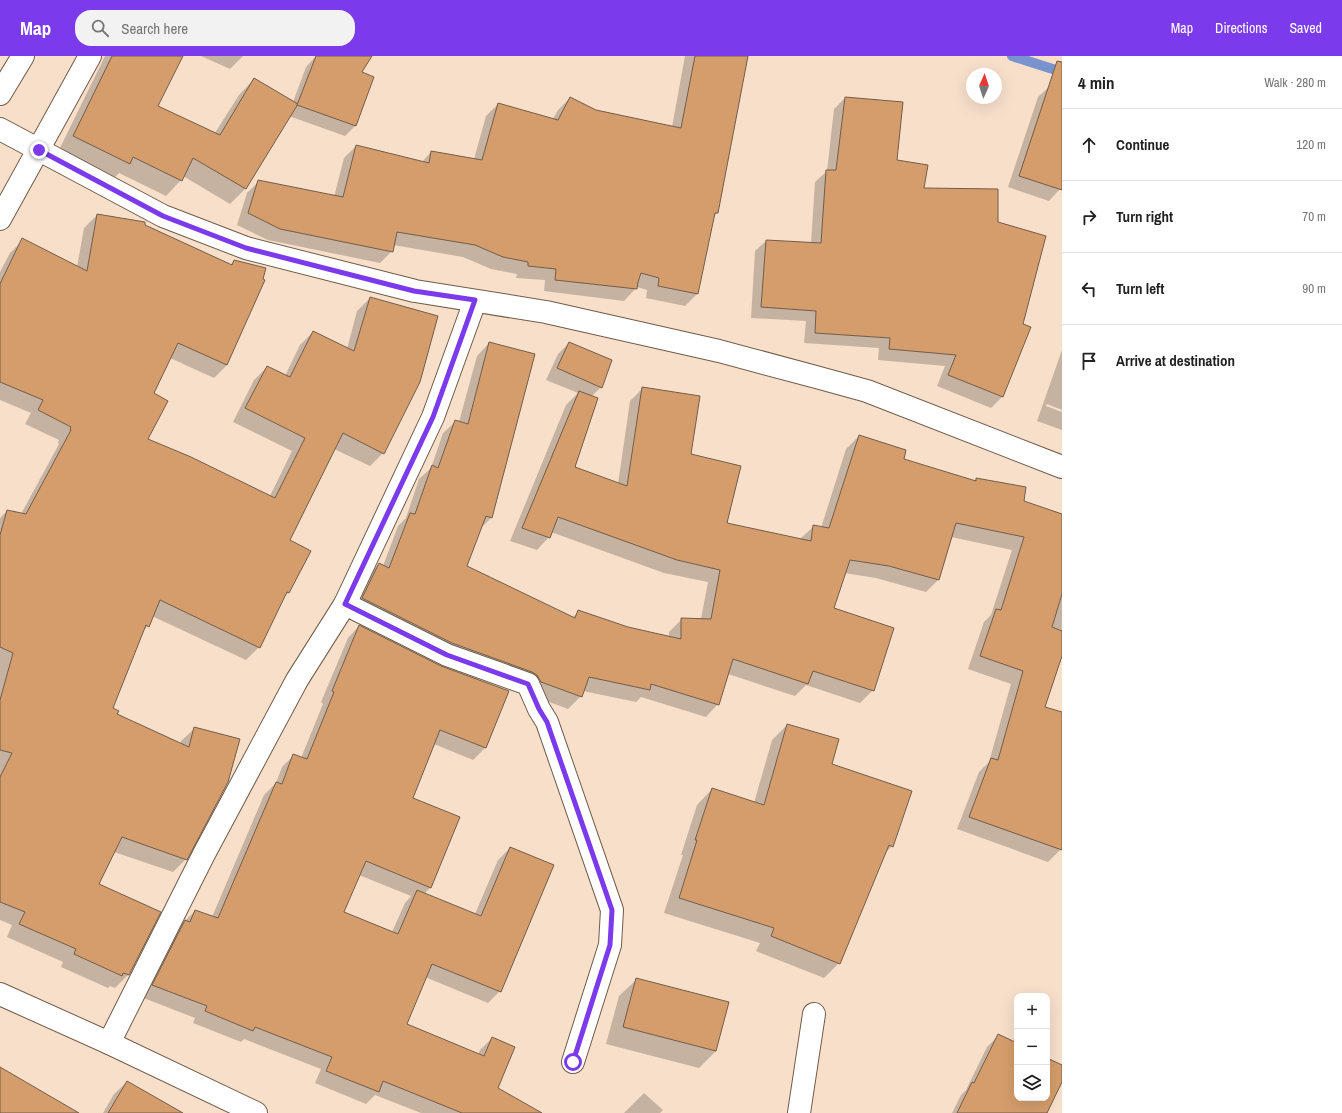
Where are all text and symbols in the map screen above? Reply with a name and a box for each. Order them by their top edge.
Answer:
search box [75,10,355,46]
text: Map [20,15,51,41]
icon: search [89,17,111,39]
text: Search here [121,18,188,39]
text: Map [1171,19,1193,37]
text: Directions [1215,19,1267,37]
text: Saved [1289,19,1322,37]
north arrow [966,68,1002,104]
text: 4 min [1078,71,1114,94]
text: Walk · 280 m [1264,74,1326,91]
icon: ahead [1078,134,1100,156]
text: Continue [1116,134,1169,155]
text: 120 m [1296,136,1326,153]
route end [30,141,48,159]
icon: right [1078,206,1100,228]
text: Turn right [1116,206,1173,227]
text: 70 m [1302,208,1326,225]
icon: left [1078,278,1100,300]
text: Turn left [1116,278,1164,299]
text: 90 m [1302,280,1326,297]
icon: arrive [1078,350,1100,372]
text: Arrive at destination [1116,350,1235,371]
map controls [1014,993,1050,1101]
button: + [1014,993,1050,1029]
button: − [1014,1029,1050,1065]
route start [564,1053,582,1071]
button: layers [1014,1065,1050,1101]

